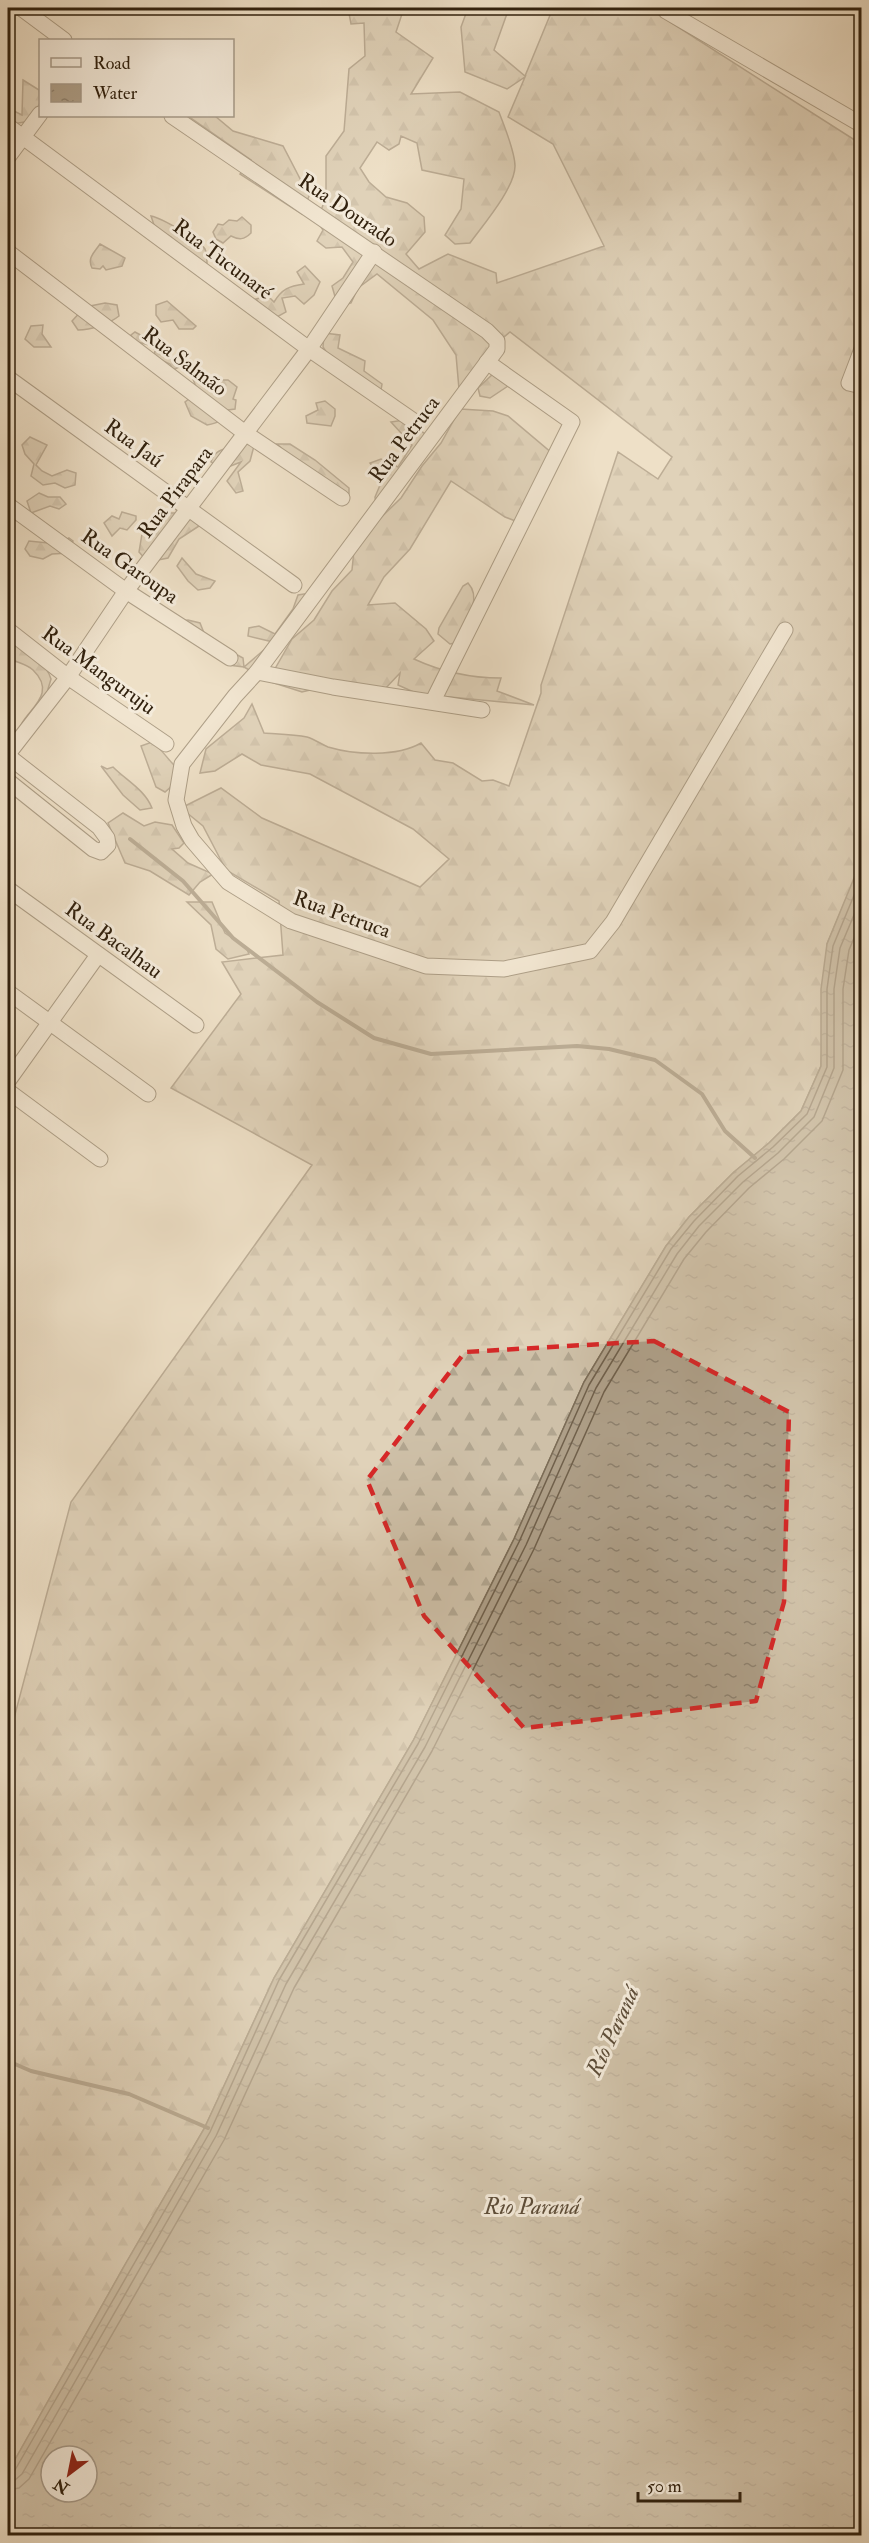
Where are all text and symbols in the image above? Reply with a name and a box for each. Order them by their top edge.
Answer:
legend [39,39,234,117]
text: Road [93,52,131,75]
text: Water [92,82,137,105]
street label: Rua Dourado [293,167,402,253]
street label: Rua Tucunaré [167,213,278,306]
street label: Rua Salmão [137,321,233,402]
street label: Rua Petruca [363,390,446,488]
street label: Rua Jaú [99,413,169,474]
street label: Rua Pirapara [132,440,219,544]
street label: Rua Garoupa [76,523,184,610]
street label: Rua Manguruju [36,620,161,721]
street label: Rua Petruca [289,884,395,945]
street label: Rua Bacalhau [60,896,168,985]
water label: Río Paraná [580,1981,647,2082]
water label: Rio Paraná [483,2193,582,2221]
north arrow [39,2444,99,2504]
scale bar [638,2465,740,2503]
text: N [50,2473,74,2499]
text: 50 m [647,2475,682,2498]

